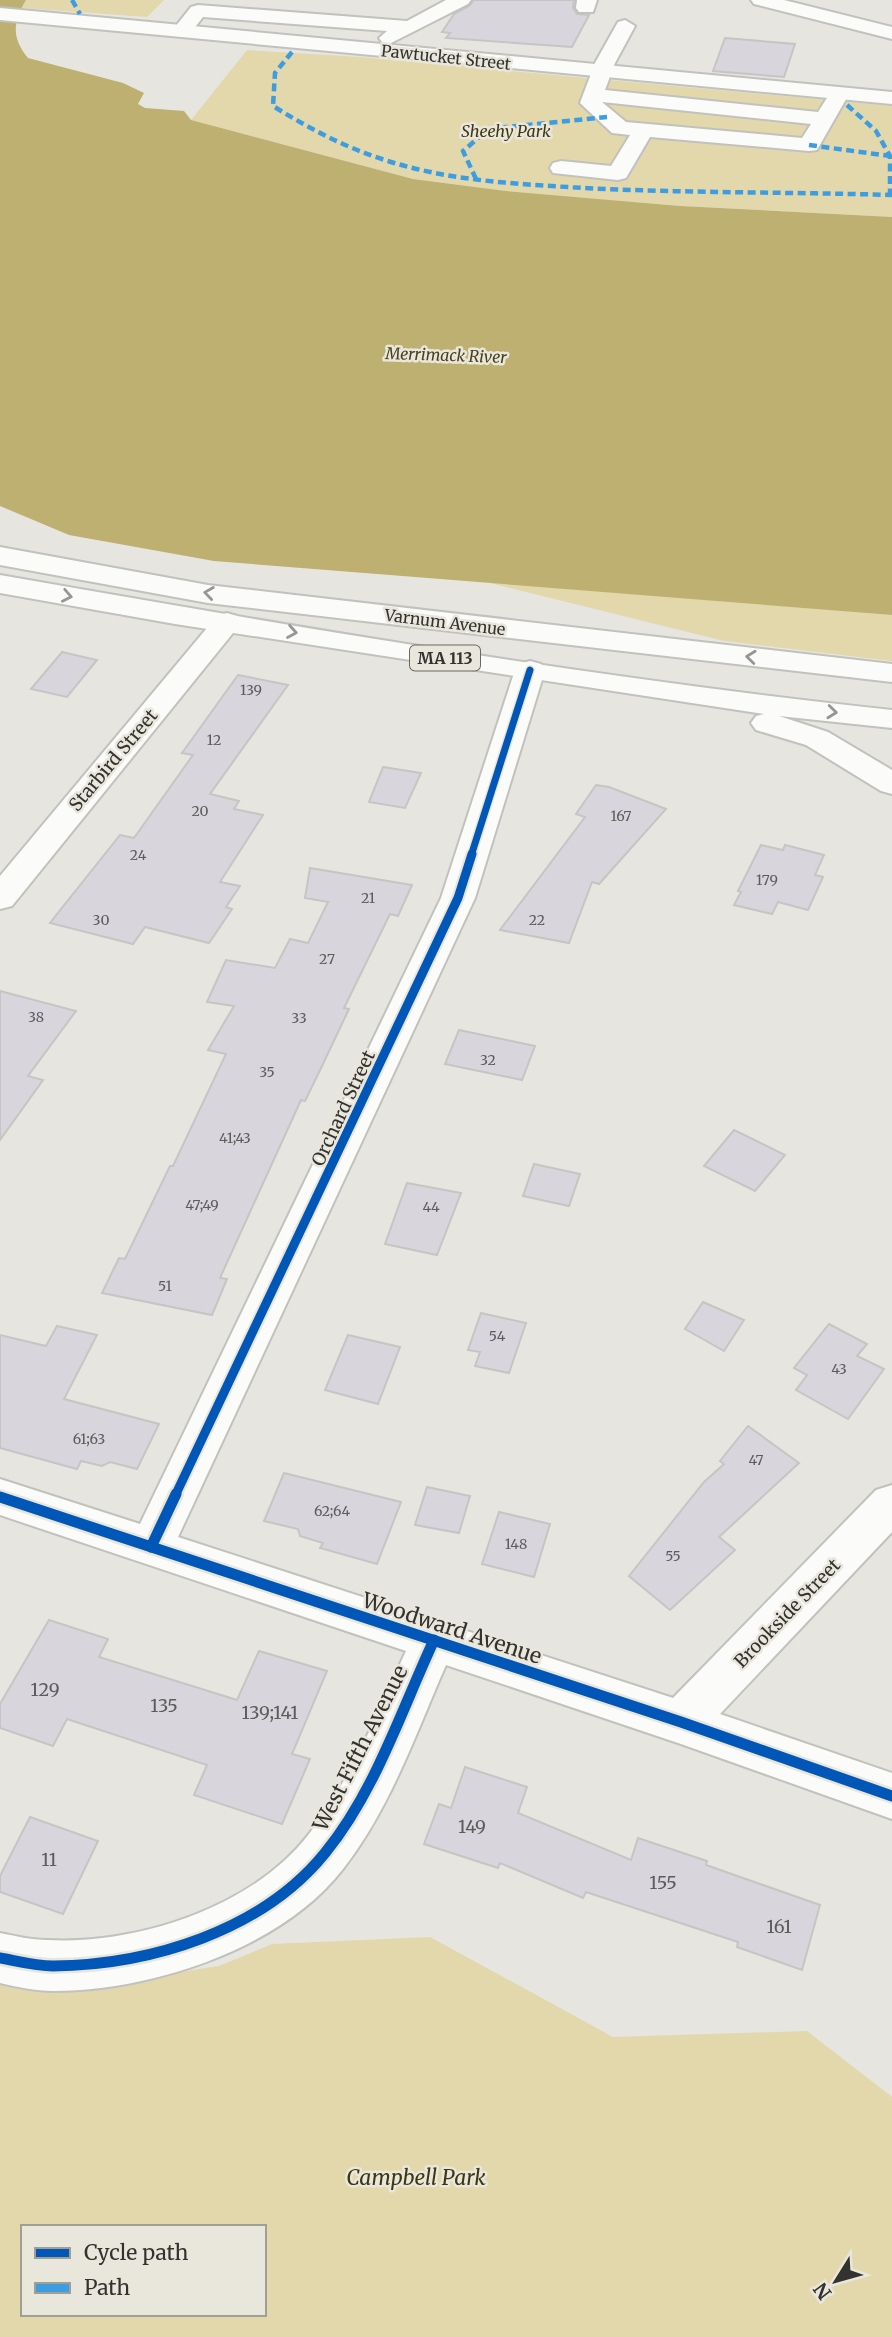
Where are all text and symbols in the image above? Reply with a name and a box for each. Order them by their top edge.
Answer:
street label: Pawtucket Street [380,40,513,74]
park label: Sheehy Park [461,121,551,141]
water label: Merrimack River [384,343,507,367]
one-way arrow [203,586,215,601]
one-way arrow [61,588,73,603]
street label: Varnum Avenue [382,605,507,639]
one-way arrow [286,624,298,639]
road number: MA 113 [410,646,480,670]
one-way arrow [745,649,757,664]
house number: 139 [240,681,262,699]
street label: Starbird Street [64,704,162,816]
one-way arrow [826,705,837,720]
house number: 12 [207,731,221,749]
house number: 20 [191,802,209,820]
house number: 167 [610,807,632,825]
house number: 24 [130,846,147,864]
house number: 179 [756,871,778,889]
house number: 21 [361,889,375,907]
house number: 30 [93,911,109,929]
house number: 22 [529,911,545,929]
house number: 27 [319,950,335,968]
house number: 38 [28,1008,44,1026]
house number: 33 [291,1009,307,1027]
street label: Orchard Street [306,1046,380,1170]
house number: 32 [480,1051,496,1069]
house number: 35 [259,1063,275,1081]
house number: 41;43 [219,1129,251,1147]
house number: 47;49 [185,1196,219,1214]
house number: 44 [422,1198,440,1216]
house number: 51 [158,1277,172,1295]
house number: 54 [489,1327,506,1345]
house number: 43 [831,1360,847,1378]
house number: 61;63 [73,1430,105,1448]
house number: 47 [748,1451,764,1469]
house number: 62;64 [314,1502,350,1520]
house number: 148 [505,1535,527,1553]
house number: 55 [665,1547,681,1565]
street label: Brookside Street [729,1554,845,1672]
street label: Woodward Avenue [358,1586,545,1670]
street label: West Fifth Avenue [306,1660,414,1836]
house number: 129 [30,1678,60,1701]
house number: 135 [150,1694,178,1717]
house number: 139;141 [242,1701,298,1724]
house number: 149 [458,1815,486,1838]
house number: 11 [41,1848,57,1871]
house number: 155 [649,1871,677,1894]
house number: 161 [766,1915,792,1938]
park label: Campbell Park [346,2164,486,2191]
legend [21,2225,266,2316]
text: Cycle path [84,2239,188,2266]
north arrow [801,2246,871,2316]
text: Path [84,2274,130,2301]
text: N [808,2278,837,2304]

